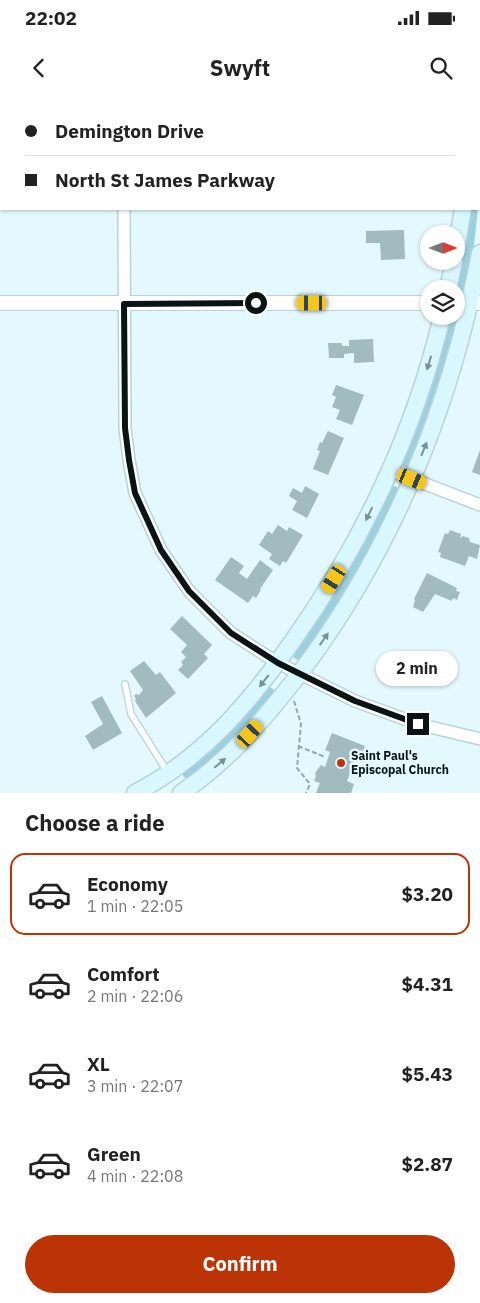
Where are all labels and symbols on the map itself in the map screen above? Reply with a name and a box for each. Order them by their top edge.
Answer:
north arrow [420,225,465,270]
route start [245,292,267,314]
car [297,296,327,311]
one-way arrow [425,356,432,371]
one-way arrow [421,442,428,457]
car [395,466,428,492]
one-way arrow [365,507,373,521]
car [319,562,348,596]
one-way arrow [319,632,329,646]
callout: 2 min [377,652,459,686]
one-way arrow [258,674,269,687]
route end [407,713,429,735]
car [234,718,265,750]
place label: Saint Paul's Episcopal Church [351,748,449,777]
marker: Saint Paul's Episcopal Church [335,757,347,769]
one-way arrow [213,758,226,769]

